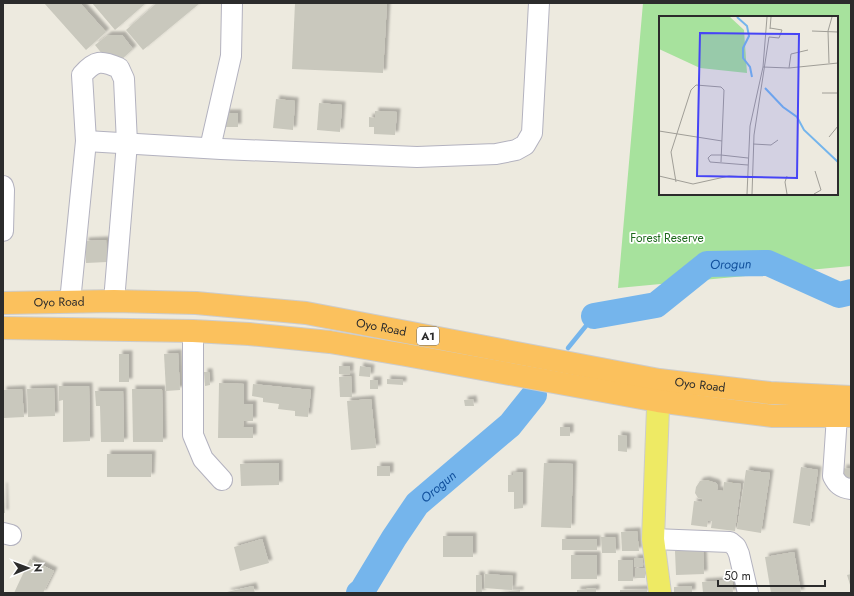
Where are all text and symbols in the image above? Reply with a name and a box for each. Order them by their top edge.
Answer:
inset map [659,16,838,195]
park label: Forest Reserve [630,229,704,247]
water label: Orogun [710,254,752,273]
street label: Oyo Road [33,293,85,311]
street label: Oyo Road [354,314,408,341]
road number: A1 [417,327,439,345]
street label: Oyo Road [674,373,726,397]
water label: Orogun [416,465,460,507]
north arrow [8,548,48,588]
scale bar [718,562,825,588]
text: N [30,563,46,572]
text: 50 m [724,567,751,585]

